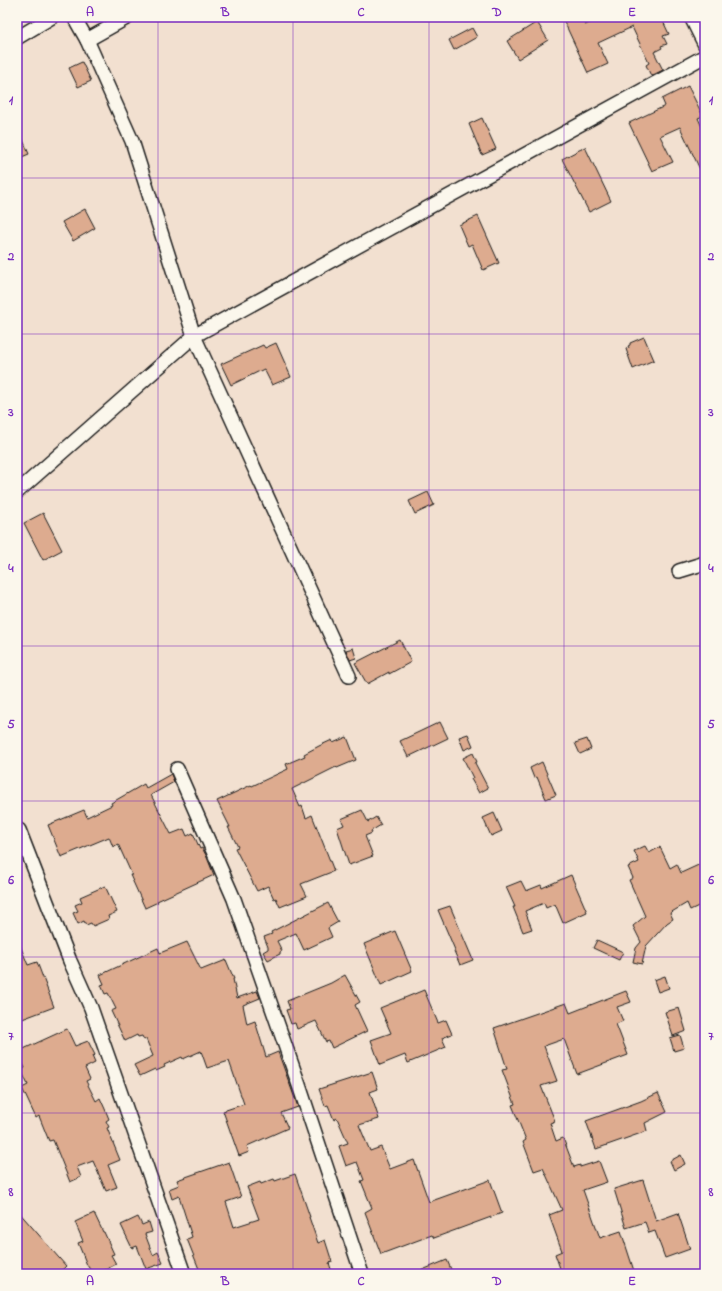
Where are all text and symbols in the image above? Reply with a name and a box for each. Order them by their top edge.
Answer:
text: A [86,3,94,22]
text: B [220,3,230,22]
text: C [357,3,365,22]
text: D [491,3,502,22]
text: E [628,3,636,22]
text: 1 [9,91,14,110]
text: 1 [709,91,714,110]
text: 2 [7,247,15,266]
text: 2 [707,247,715,266]
text: 3 [7,403,14,422]
text: 3 [707,403,714,422]
text: 4 [7,559,14,578]
text: 4 [707,559,714,578]
text: 5 [7,715,15,734]
text: 5 [707,715,715,734]
text: 6 [7,871,14,890]
text: 6 [707,871,714,890]
text: 7 [8,1027,14,1046]
text: 7 [708,1027,714,1046]
text: 8 [8,1183,14,1202]
text: 8 [708,1183,714,1202]
text: A [86,1272,94,1291]
text: B [220,1272,230,1291]
text: C [357,1272,365,1291]
text: D [491,1272,502,1291]
text: E [628,1272,636,1291]

